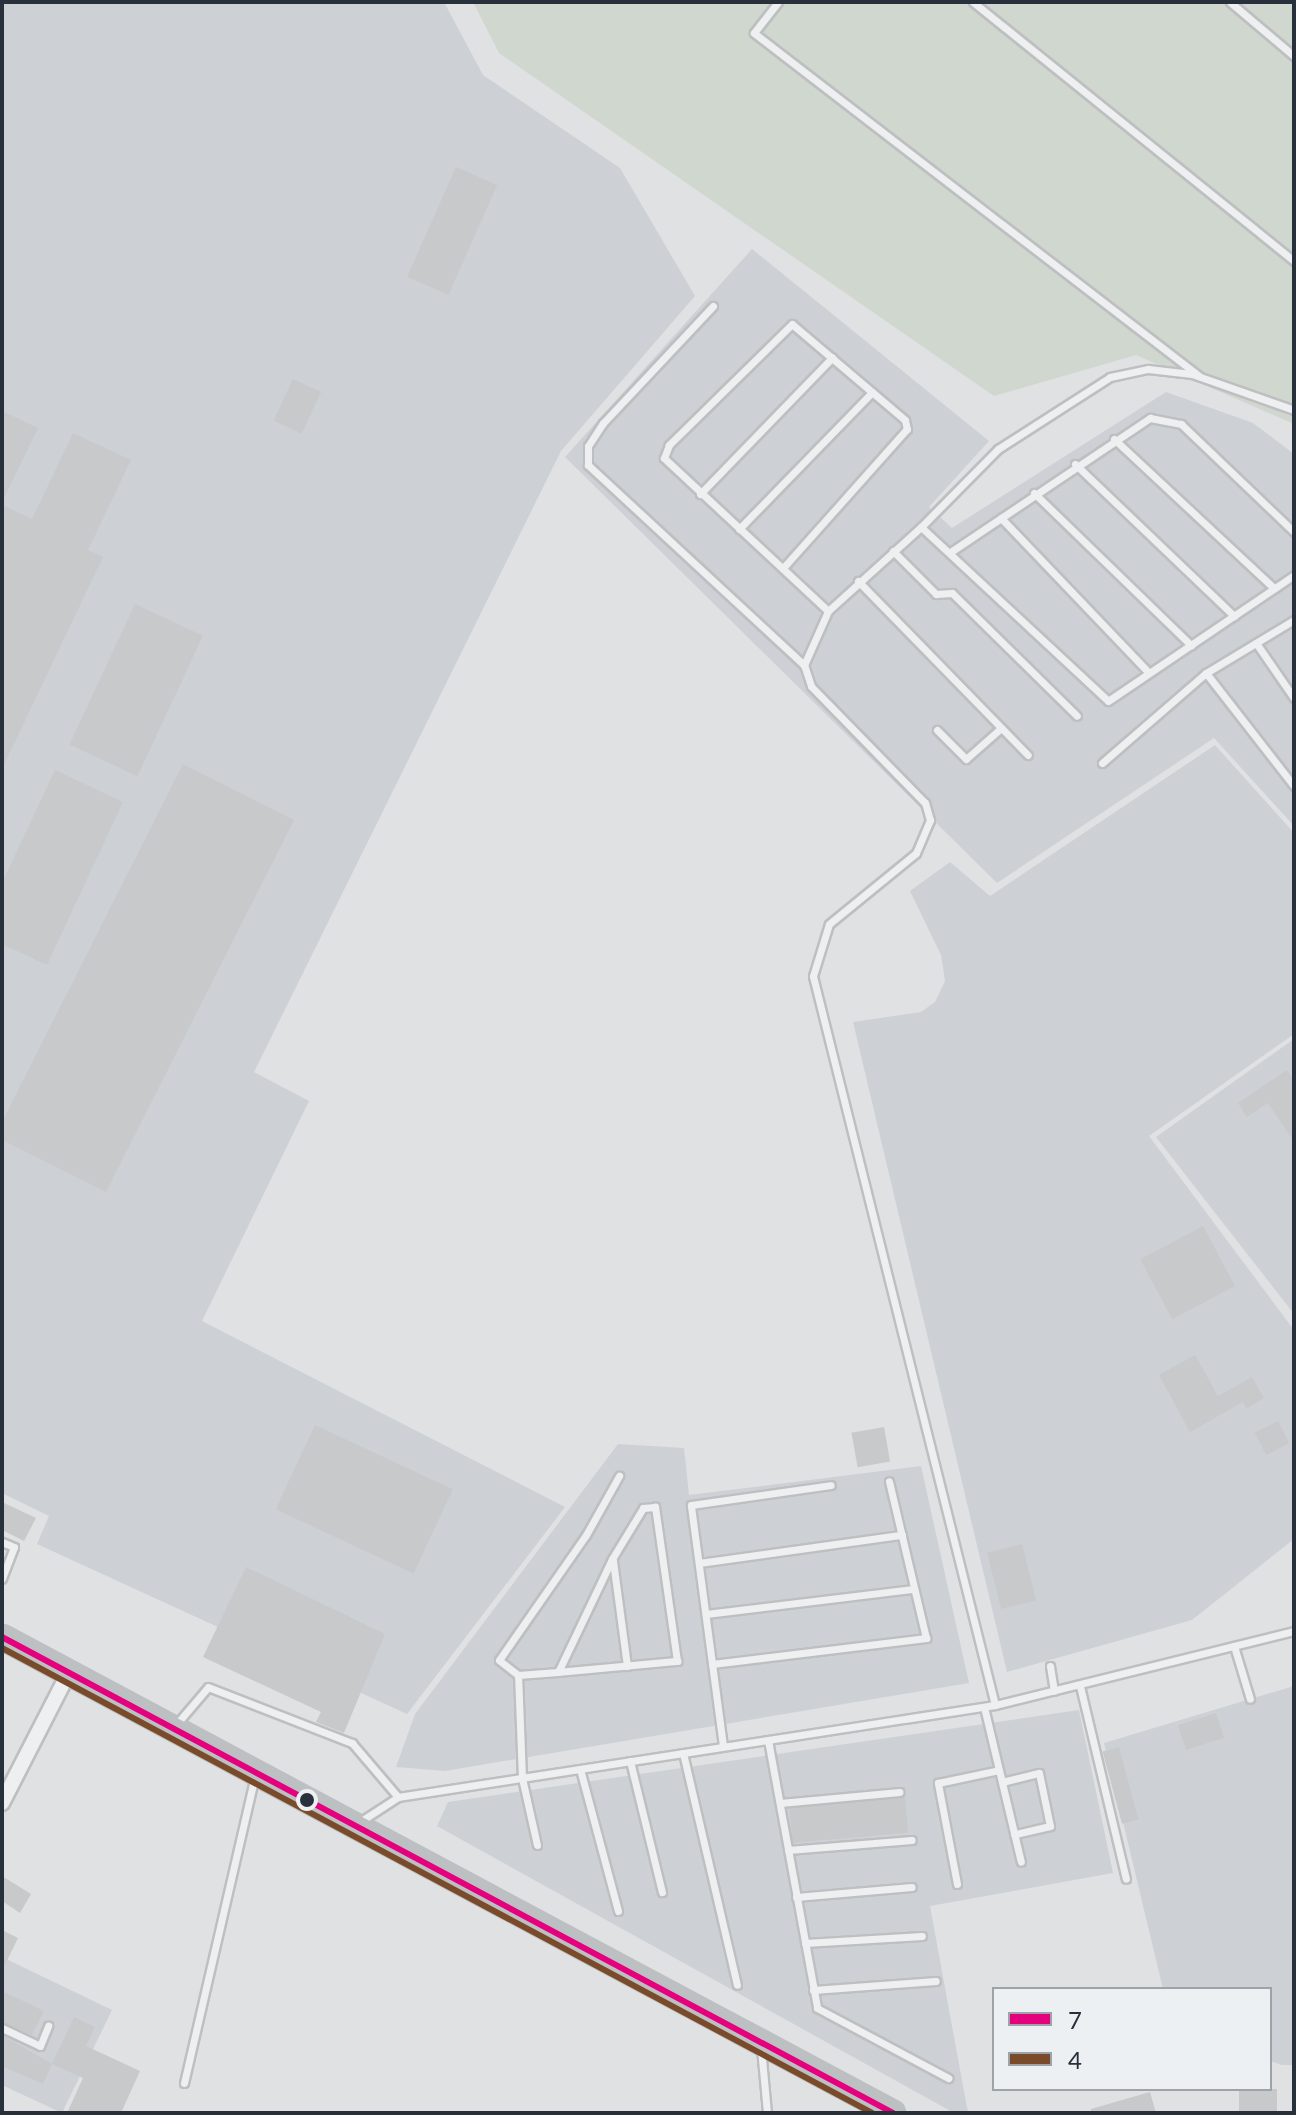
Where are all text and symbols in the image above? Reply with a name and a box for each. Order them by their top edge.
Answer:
unlabelled marker [299,1792,315,1808]
legend [992,1987,1272,2091]
text: 7 [1068,2005,1082,2034]
text: 4 [1068,2045,1082,2074]

